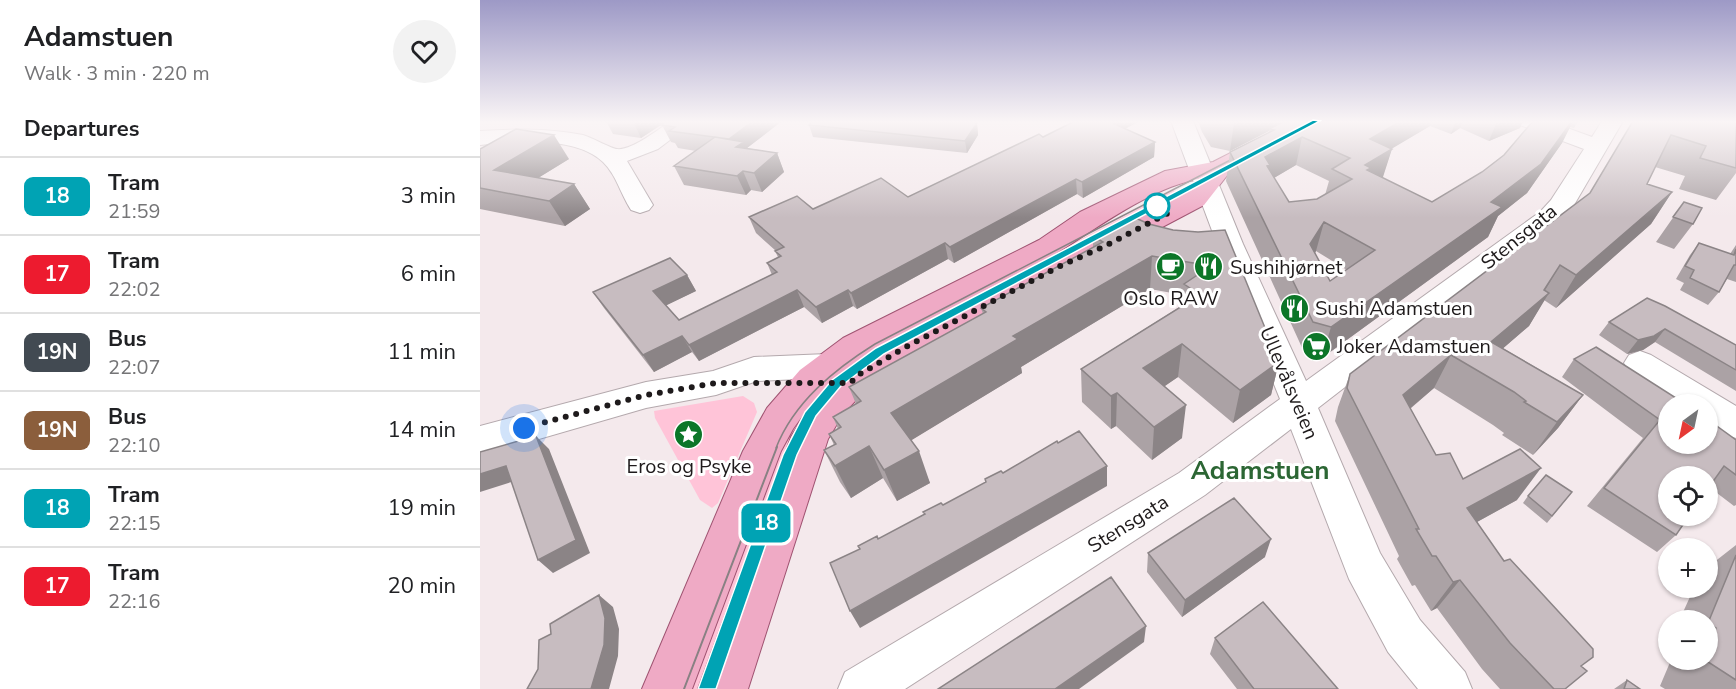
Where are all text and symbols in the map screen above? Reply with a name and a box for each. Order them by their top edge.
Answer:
text: Adamstuen [24,18,173,56]
button: heart [393,20,456,83]
text: Walk · 3 min · 220 m [24,60,210,87]
text: Departures [24,114,139,144]
text: Tram [108,168,160,198]
text: 3 min [401,181,456,211]
text: 18 [44,182,70,210]
unlabelled marker [1144,193,1170,219]
text: 21:59 [108,198,161,225]
street label: Stensgata [1475,198,1563,276]
text: Tram [108,246,160,276]
cafe icon: Oslo RAW [1155,251,1187,283]
restaurant icon: Sushihjørnet [1193,251,1225,283]
place label: Sushihjørnet [1230,254,1343,281]
text: 6 min [401,259,456,289]
text: 17 [44,260,70,288]
text: 22:02 [108,276,161,303]
place label: Oslo RAW [1123,285,1219,312]
restaurant icon: Sushi Adamstuen [1278,292,1310,324]
place label: Sushi Adamstuen [1315,295,1473,322]
street label: Ullevålsveien [1253,322,1325,444]
text: Bus [108,324,147,354]
supermarket icon: Joker Adamstuen [1300,330,1332,362]
place label: Joker Adamstuen [1336,333,1491,360]
text: 11 min [388,337,456,367]
text: 19N [37,338,77,366]
text: 22:07 [108,354,161,381]
north arrow [1658,394,1718,454]
map controls [1658,394,1718,670]
text: Bus [108,402,147,432]
your location [509,413,539,443]
text: 14 min [388,415,456,445]
text: 19N [37,416,77,444]
place icon: Eros og Psyke [673,419,705,451]
text: 22:10 [108,432,161,459]
place label: Eros og Psyke [627,453,751,480]
district label: Adamstuen [1191,453,1329,488]
button: locate [1658,466,1718,526]
text: Tram [108,480,160,510]
street label: Stensgata [1082,489,1174,559]
text: 19 min [388,493,456,523]
text: 18 [44,494,70,522]
line badge: 18 [739,504,793,542]
text: 18 [753,509,779,537]
text: 22:15 [108,510,161,537]
button: + [1658,538,1718,598]
text: Tram [108,558,160,588]
text: 20 min [388,571,456,601]
text: 17 [44,572,70,600]
text: 22:16 [108,588,161,615]
button: − [1658,610,1718,670]

